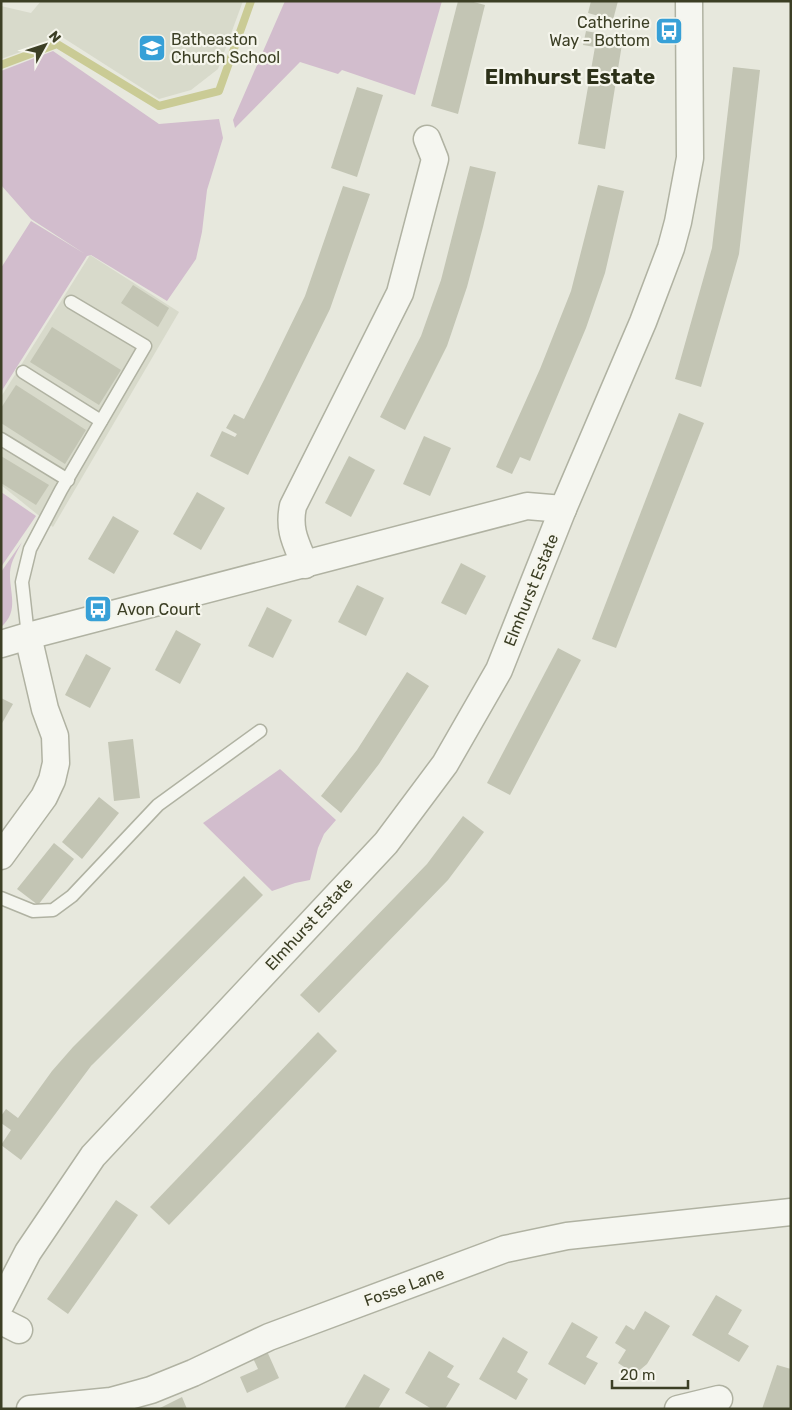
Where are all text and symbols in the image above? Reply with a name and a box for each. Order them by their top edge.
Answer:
place label: Catherine Way - Bottom [549,13,650,50]
bus stop icon: Catherine Way - Bottom [654,16,684,46]
north arrow [20,20,70,70]
text: N [45,28,64,46]
place label: Batheaston Church School [171,30,280,67]
school or university icon: Batheaston Church School [137,33,167,63]
district label: Elmhurst Estate [485,64,655,89]
street label: Elmhurst Estate [500,531,562,649]
bus stop icon: Avon Court [83,594,113,624]
place label: Avon Court [117,600,200,619]
street label: Elmhurst Estate [261,874,357,974]
street label: Fosse Lane [361,1264,447,1310]
scale bar [612,1358,688,1390]
text: 20 m [620,1366,655,1384]

